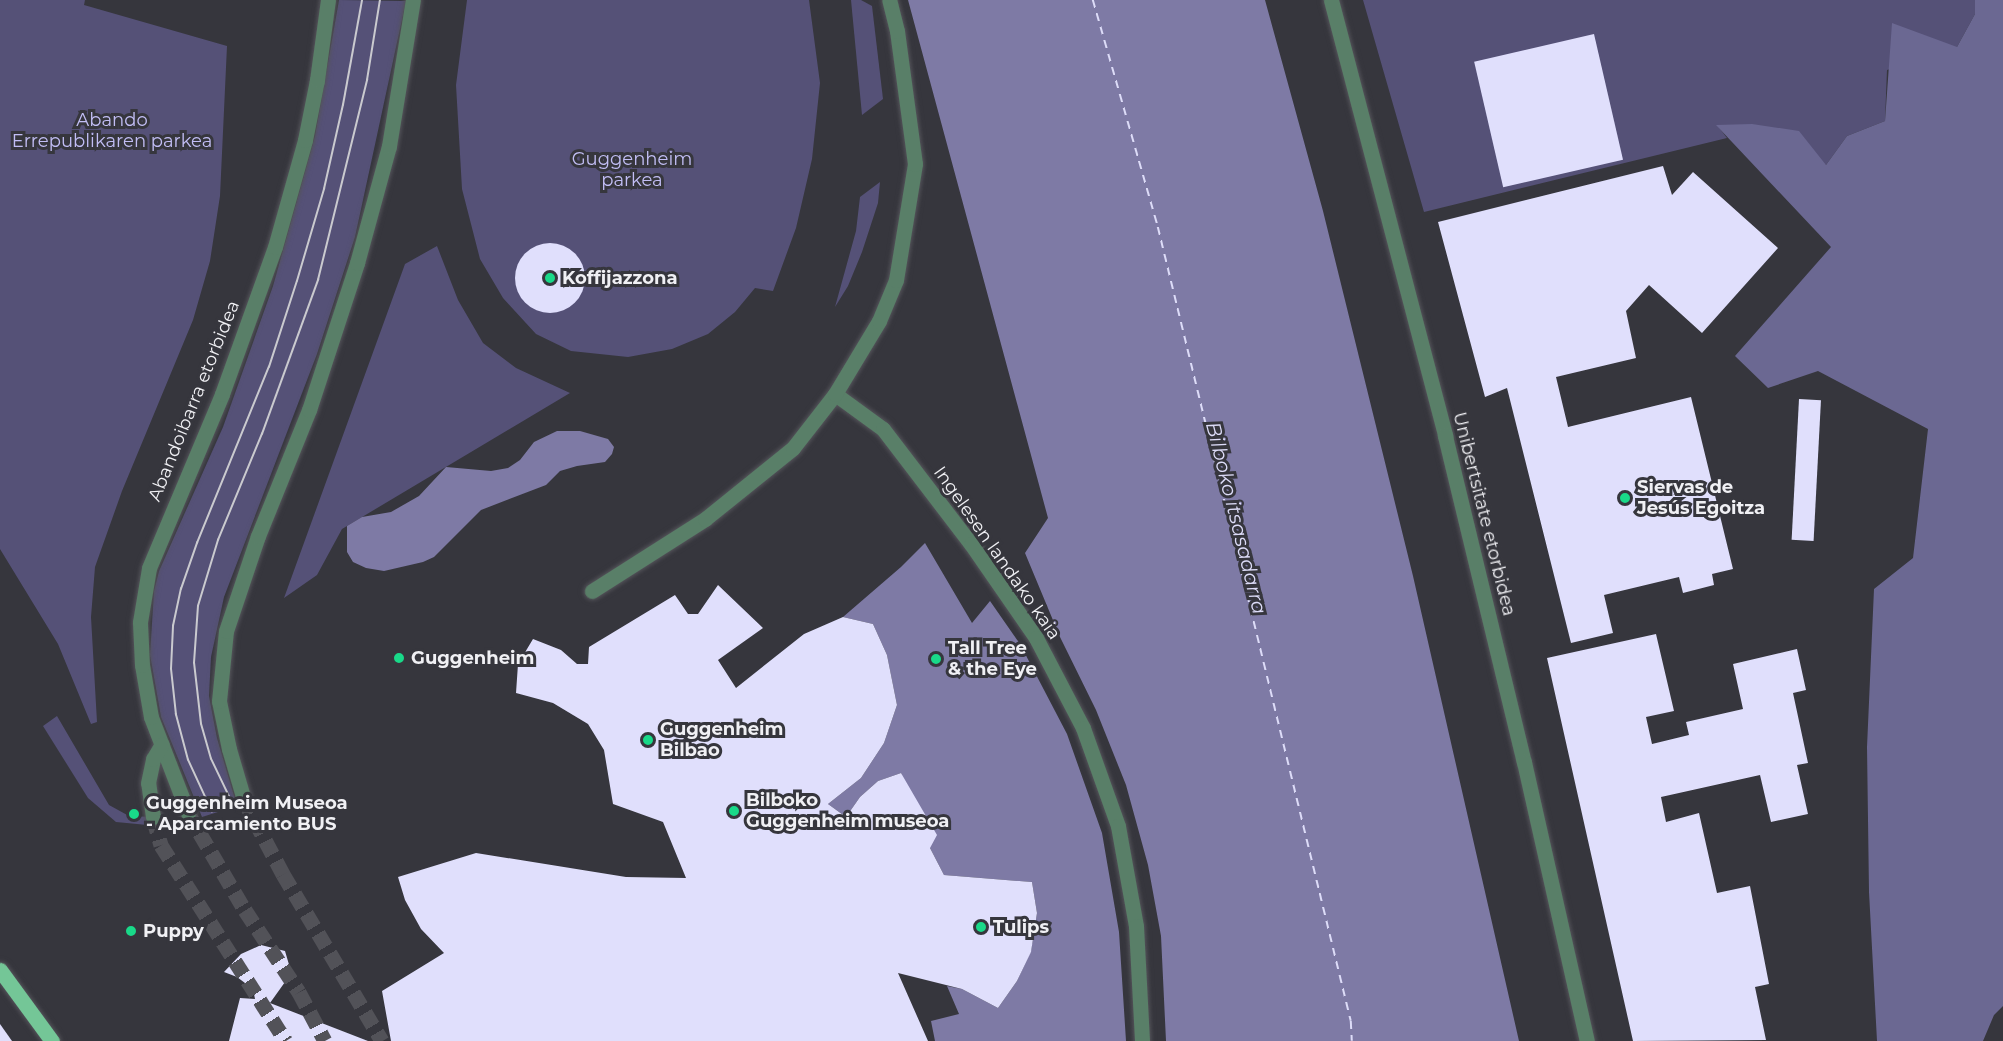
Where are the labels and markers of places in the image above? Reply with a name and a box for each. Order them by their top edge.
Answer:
place label: Koffijazzona [562,267,678,289]
marker: Koffijazzona [543,271,557,285]
place label: Siervas de Jesús Egoitza [1637,477,1765,520]
marker: Siervas de Jesús Egoitza [1618,491,1632,505]
place label: Tall Tree & the Eye [948,638,1037,680]
place label: Guggenheim [411,647,534,669]
marker: Guggenheim [392,651,406,665]
marker: Tall Tree & the Eye [929,652,943,666]
place label: Guggenheim Bilbao [660,719,783,762]
marker: Guggenheim Bilbao [641,733,655,747]
place label: Bilboko Guggenheim museoa [746,790,949,832]
place label: Guggenheim Museoa - Aparcamiento BUS [146,793,348,836]
marker: Bilboko Guggenheim museoa [727,804,741,818]
marker: Guggenheim Museoa - Aparcamiento BUS [127,807,141,821]
place label: Tulips [993,916,1049,938]
place label: Puppy [143,920,204,942]
marker: Tulips [974,920,988,934]
marker: Puppy [124,924,138,938]

